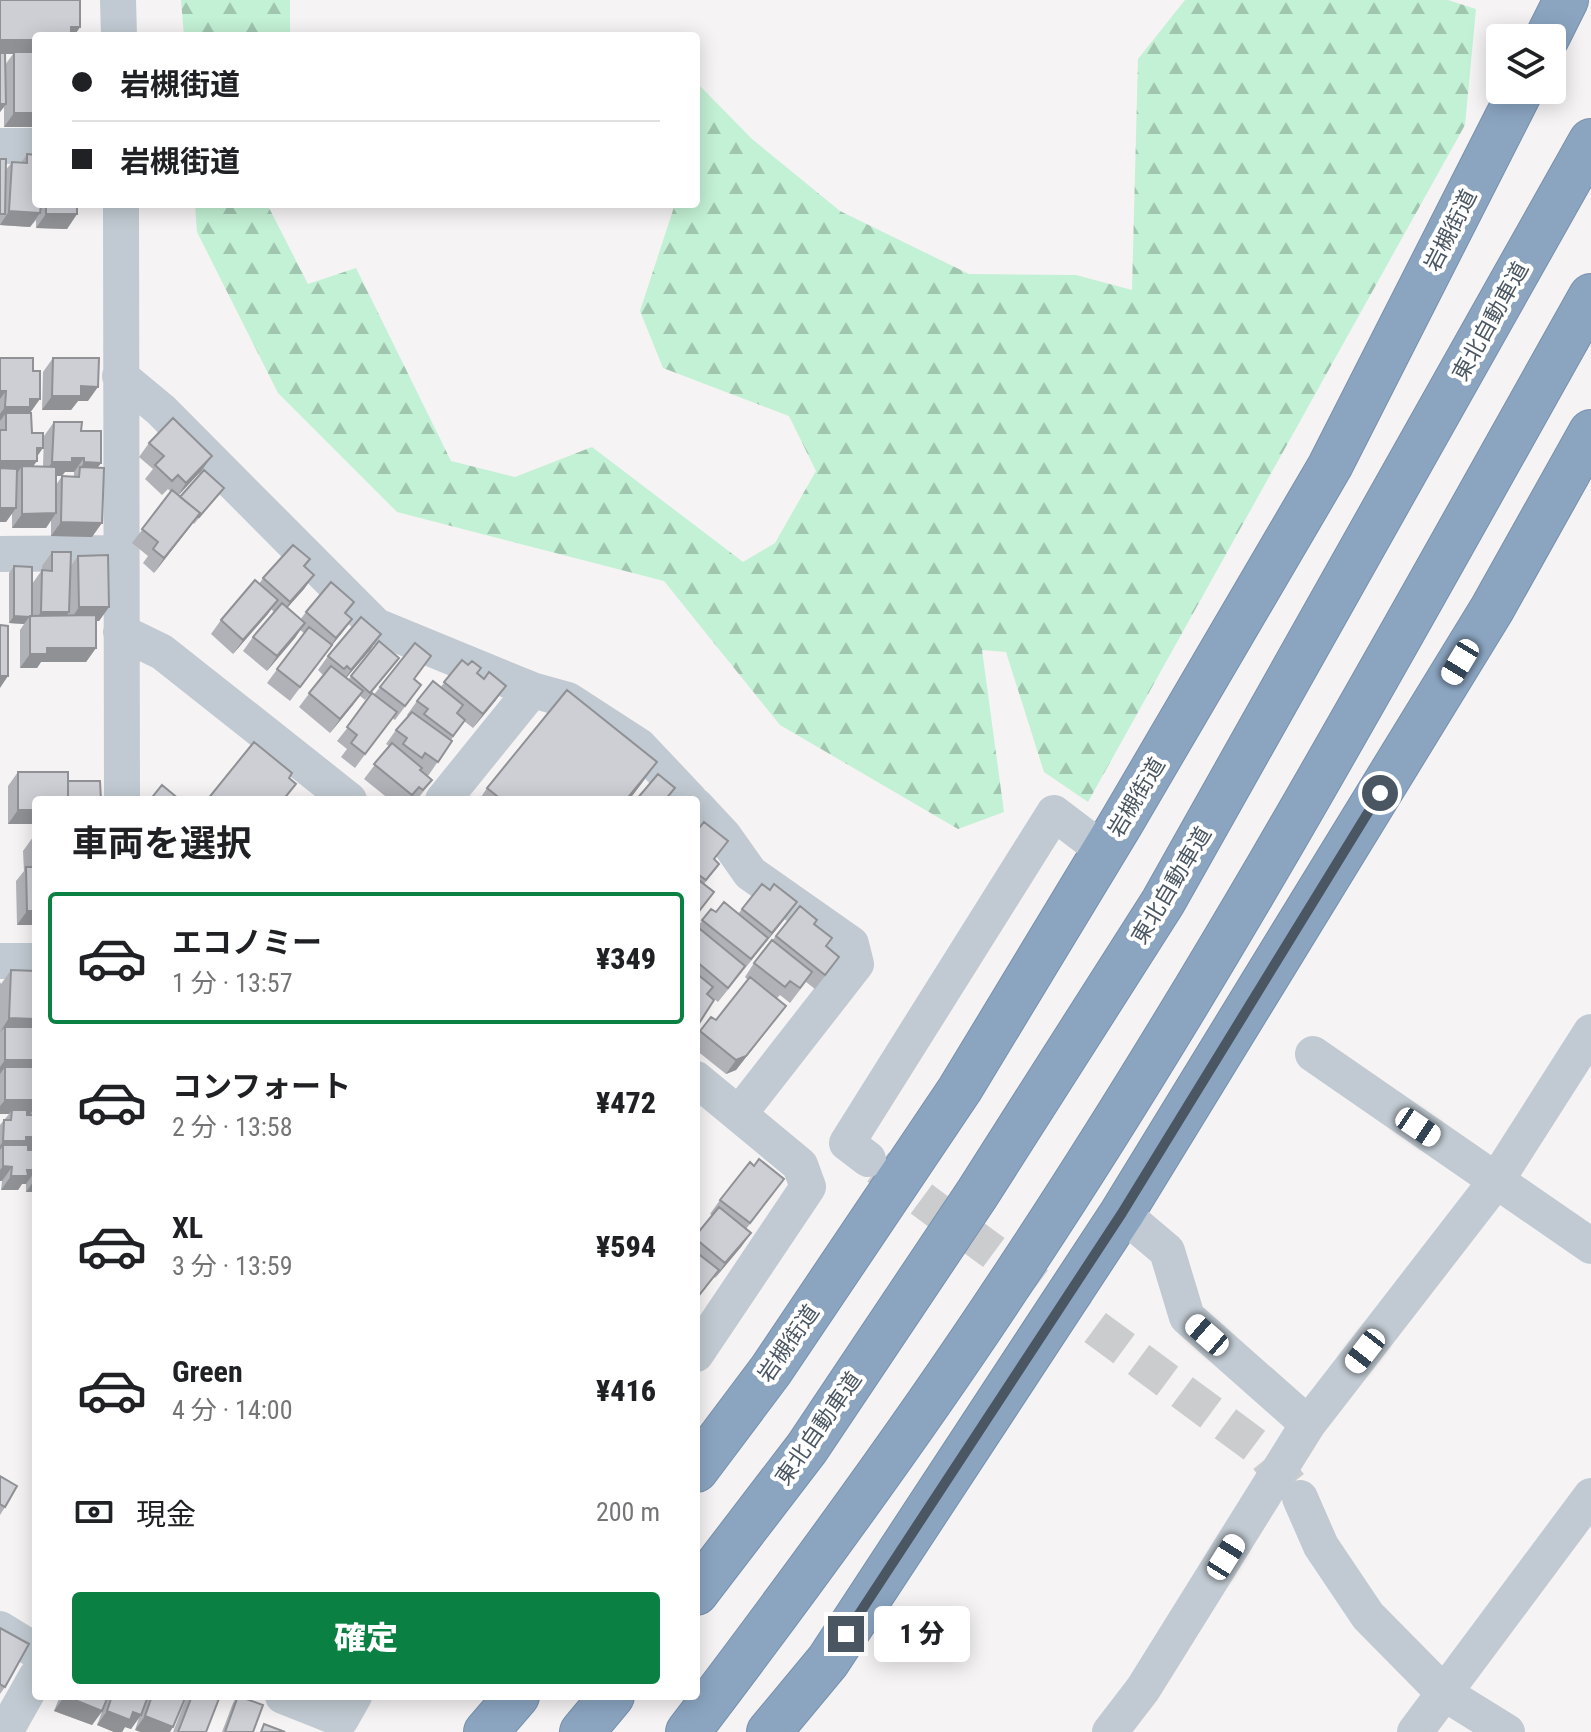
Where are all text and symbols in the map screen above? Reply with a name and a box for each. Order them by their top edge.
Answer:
map controls [1486,24,1566,104]
button: layers [1486,24,1566,104]
text: 岩槻街道 [120,67,240,102]
text: 岩槻街道 [120,144,240,179]
street label: 岩槻街道 [1419,185,1482,275]
street label: 東北自動車道 [1448,257,1533,385]
car [1437,635,1483,689]
street label: 岩槻街道 [1103,753,1170,841]
route start [1362,775,1398,811]
street label: 東北自動車道 [1127,822,1216,948]
text: 車両を選択 [72,823,252,865]
icon: car [76,922,148,994]
text: エコノミー [172,925,322,960]
text: ¥349 [596,941,656,976]
text: 1 分 · 13:57 [172,968,292,998]
icon: car [76,1066,148,1138]
text: コンフォート [172,1069,351,1104]
text: ¥472 [596,1085,656,1120]
car [1391,1104,1445,1150]
text: 2 分 · 13:58 [172,1112,292,1142]
icon: car [76,1210,148,1282]
text: XL [172,1210,203,1245]
text: ¥594 [596,1229,656,1264]
text: 3 分 · 13:59 [172,1251,292,1281]
street label: 岩槻街道 [753,1300,824,1387]
car [1181,1310,1233,1360]
car [1341,1325,1389,1377]
icon: car [76,1354,148,1426]
text: Green [172,1354,243,1389]
street label: 東北自動車道 [770,1367,867,1490]
text: ¥416 [596,1373,656,1408]
text: 4 分 · 14:00 [172,1395,292,1425]
icon: cash [72,1490,116,1534]
text: 現金 [136,1497,196,1532]
text: 200 m [596,1497,660,1527]
car [1203,1530,1249,1584]
button: 確定 [72,1592,660,1684]
callout: 1 分 [874,1606,970,1662]
route end [828,1616,864,1652]
text: 1 分 [899,1619,945,1649]

